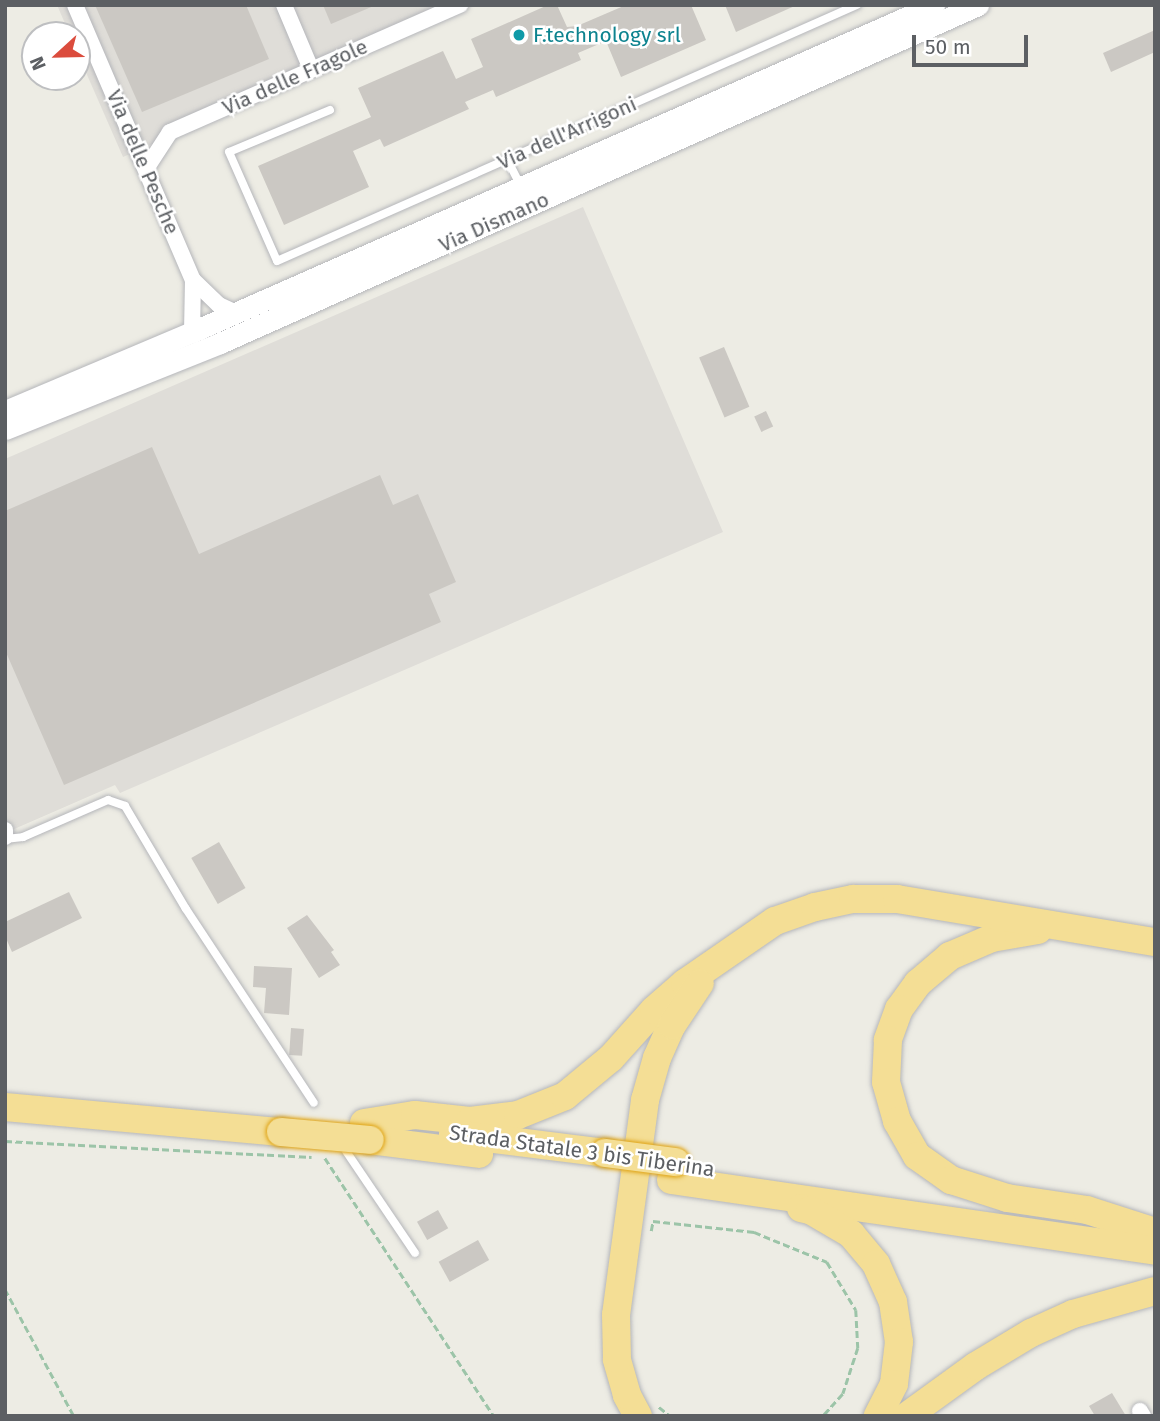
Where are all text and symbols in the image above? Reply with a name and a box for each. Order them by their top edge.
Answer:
north arrow [21,21,91,91]
scale bar [915,21,1030,65]
place label: F.technology srl [533,22,681,48]
marker: F.technology srl [511,27,527,43]
street label: Via delle Fragole [218,34,372,120]
text: 50 m [925,34,971,60]
text: N [25,53,51,73]
street label: Via delle Pesche [101,86,185,238]
street label: Via dell'Arrigoni [493,91,641,175]
street label: Via Dismano [435,187,553,257]
street label: Strada Statale 3 bis Tiberina [448,1120,716,1182]

